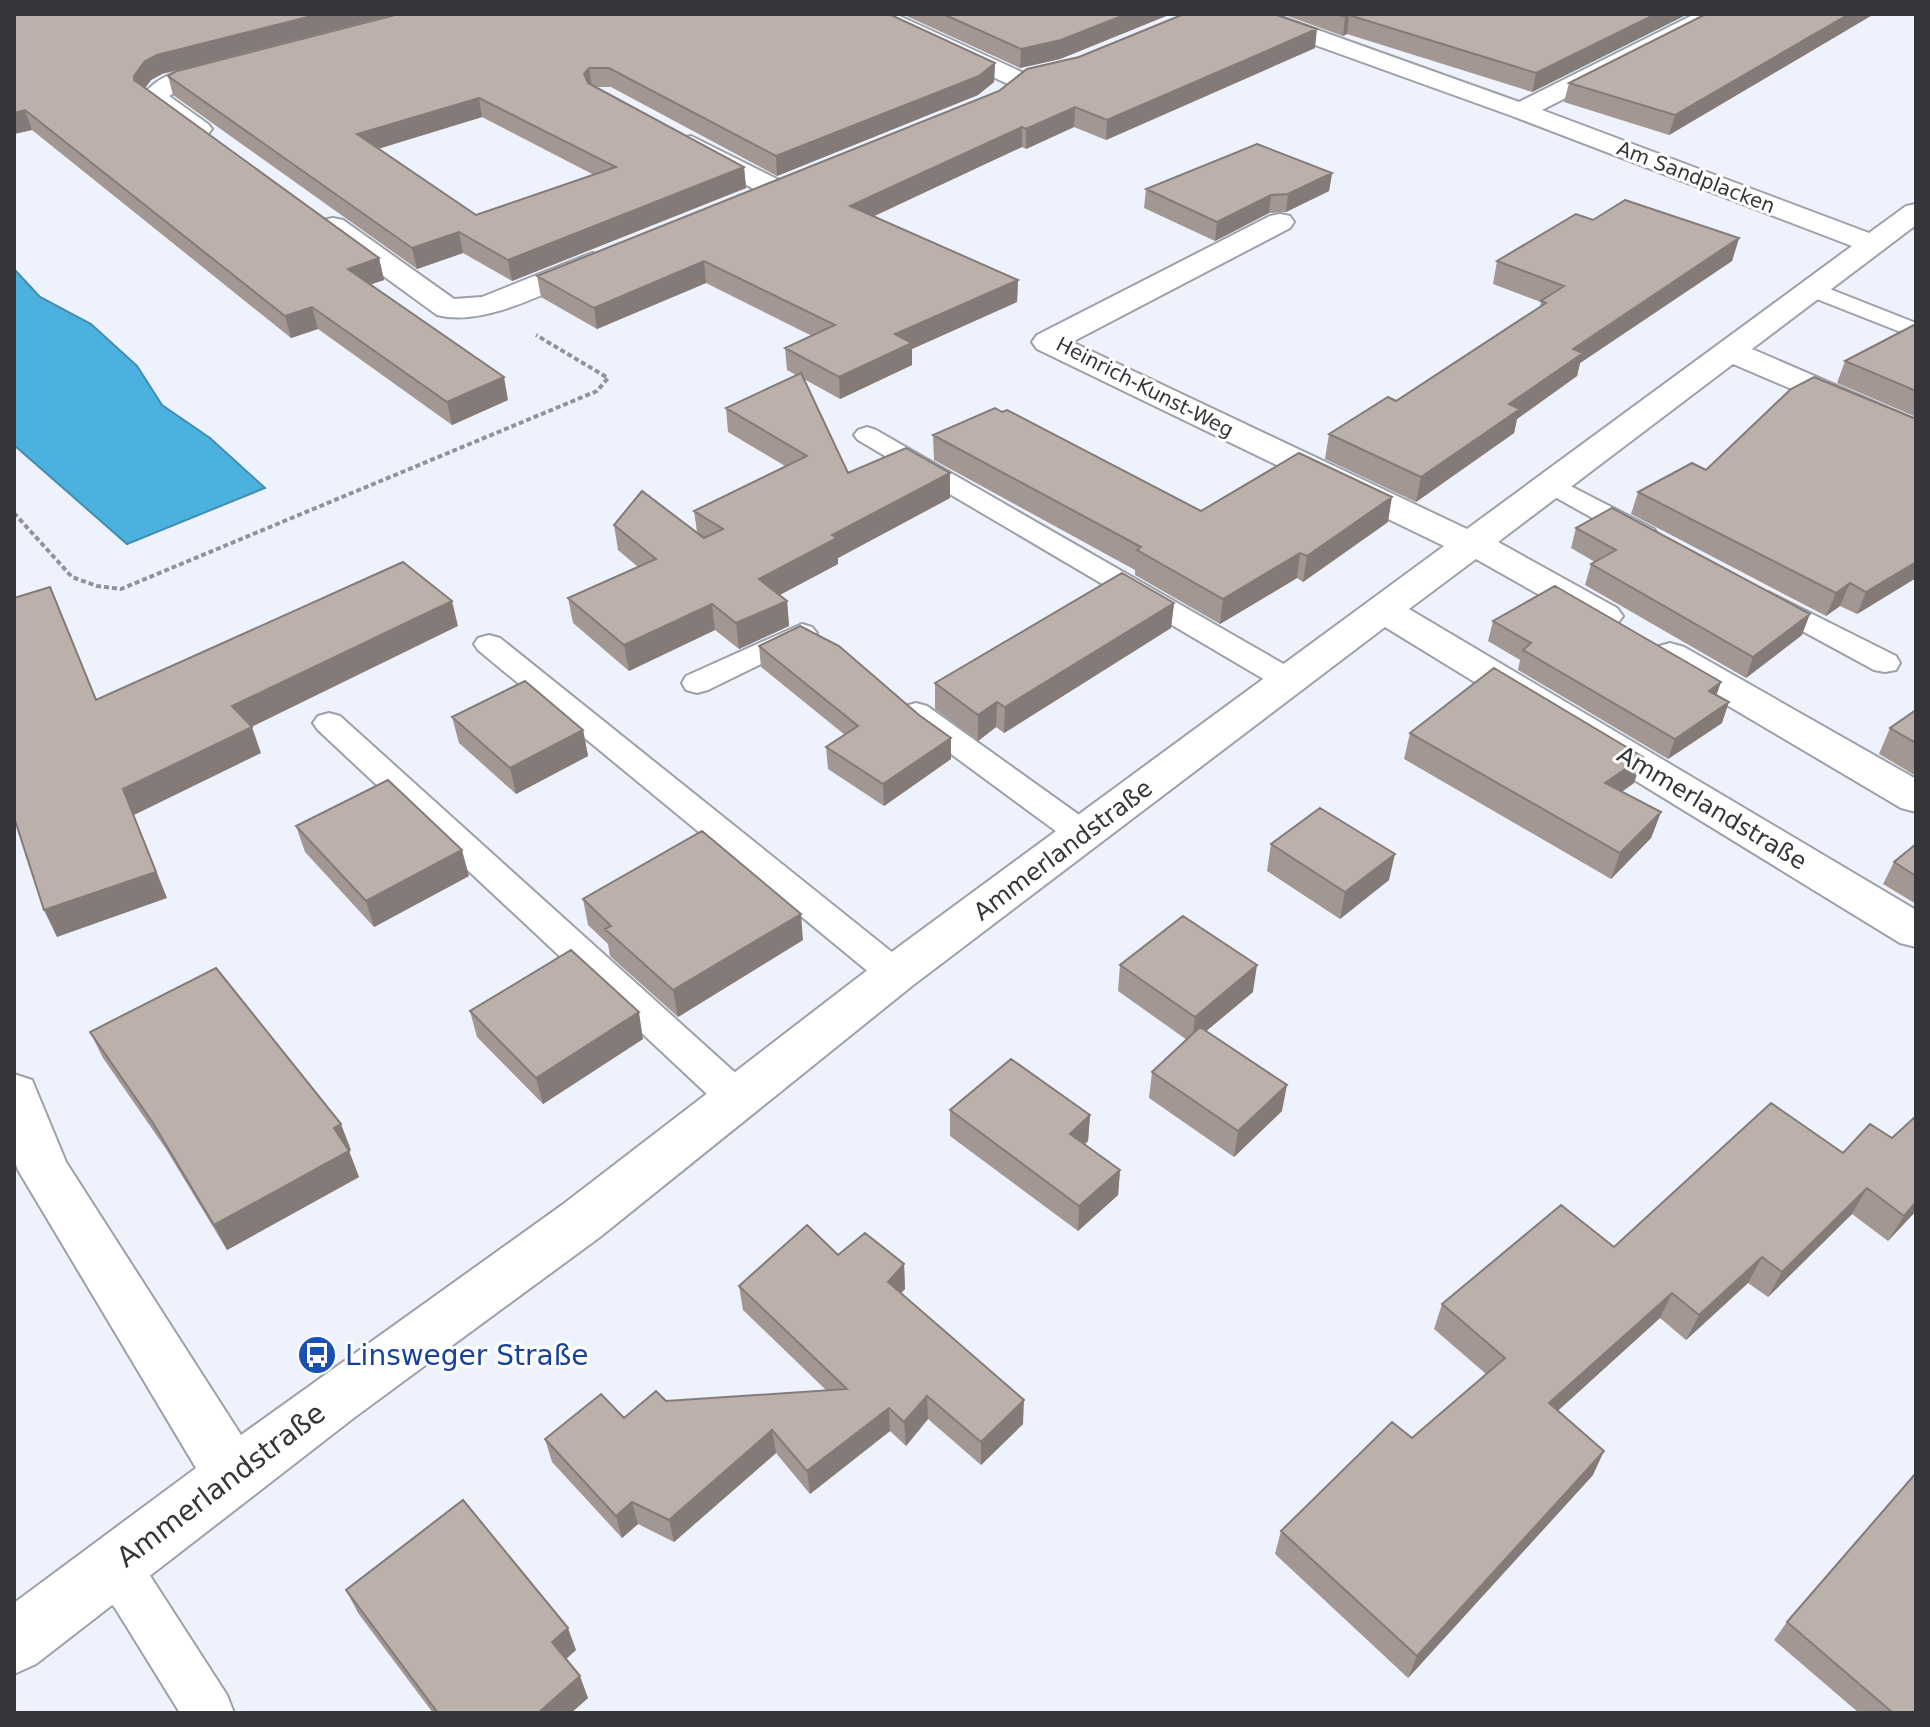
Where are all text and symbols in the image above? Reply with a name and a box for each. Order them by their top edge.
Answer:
street label: Am Sandplacken [1614,136,1778,218]
street label: Heinrich-Kunst-Weg [1052,332,1238,442]
street label: Ammerlandstraße [1612,740,1812,876]
street label: Ammerlandstraße [968,774,1158,926]
bus stop icon: Linsweger Straße [296,1334,338,1376]
place label: Linsweger Straße [345,1339,589,1372]
street label: Ammerlandstraße [110,1396,332,1574]

